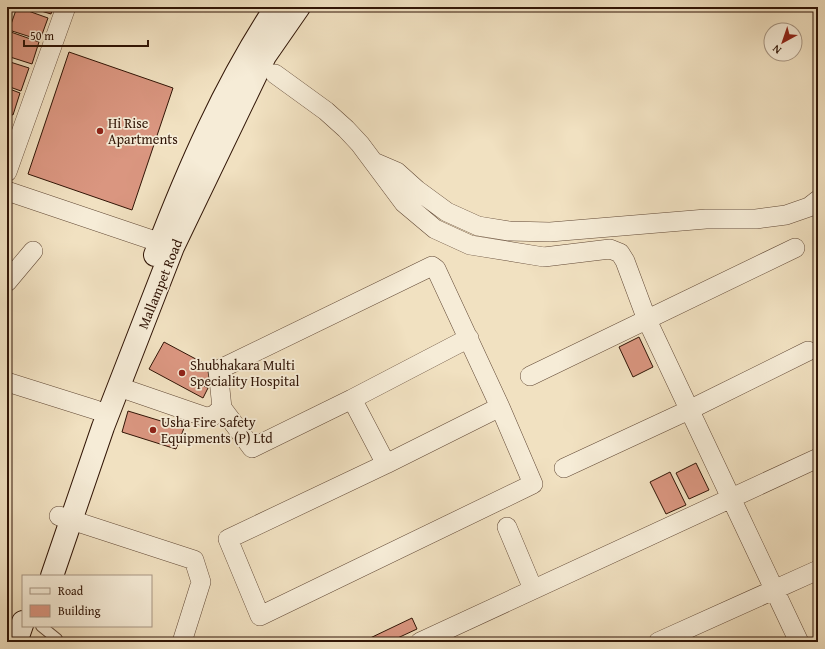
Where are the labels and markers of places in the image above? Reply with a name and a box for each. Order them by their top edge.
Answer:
place label: Hi Rise Apartments [108,113,178,149]
marker: Hi Rise Apartments [95,126,105,136]
place label: Shubhakara Multi Speciality Hospital [190,355,300,391]
marker: Shubhakara Multi Speciality Hospital [177,368,187,378]
place label: Usha Fire Safety Equipments (P) Ltd [161,412,273,448]
marker: Usha Fire Safety Equipments (P) Ltd [148,425,158,435]

